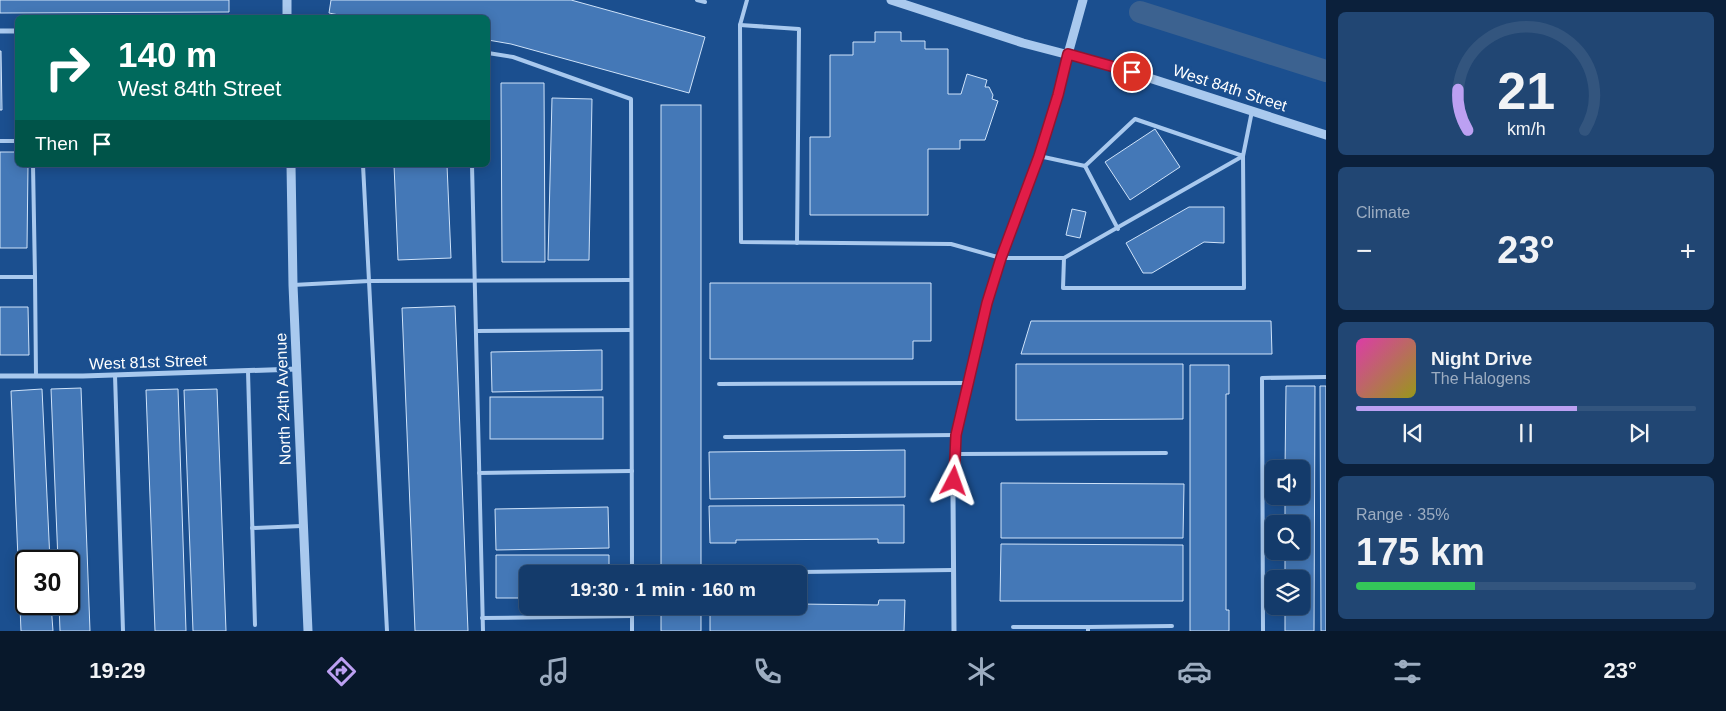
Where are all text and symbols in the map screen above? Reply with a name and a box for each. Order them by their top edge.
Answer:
icon: right [35,35,100,100]
text: 140 m [118,35,217,74]
pin [1111,51,1153,93]
icon: arrive [1118,58,1146,86]
street label: West 84th Street [1171,62,1290,115]
text: 21 [1497,62,1555,120]
text: West 84th Street [118,76,281,101]
text: km/h [1507,119,1545,139]
icon: arrive [88,130,116,158]
text: Then [35,133,78,154]
text: Climate [1356,204,1410,221]
text: 23° [1497,229,1555,271]
text: − [1356,235,1372,266]
text: + [1680,235,1696,266]
street label: North 24th Avenue [272,333,294,465]
text: Night Drive [1431,348,1532,369]
street label: West 81st Street [89,351,208,373]
text: The Halogens [1431,370,1531,387]
icon: previous [1399,419,1427,447]
icon: pause [1512,419,1540,447]
icon: next [1625,419,1653,447]
position arrow [927,454,979,506]
map controls [1265,460,1310,615]
button: sound [1265,460,1310,505]
text: Range · 35% [1356,506,1449,523]
button: search [1265,515,1310,560]
text: 175 km [1356,531,1485,573]
speed limit sign: 30 [15,550,80,615]
button: layers [1265,570,1310,615]
text: 19:30 · 1 min · 160 m [570,579,756,600]
icon: directions [324,654,359,689]
icon: music [537,654,572,689]
icon: phone [750,654,785,689]
icon: climate [964,654,999,689]
icon: car [1177,654,1212,689]
icon: filters [1390,654,1425,689]
text: 19:29 [89,658,145,683]
text: 23° [1604,658,1637,683]

